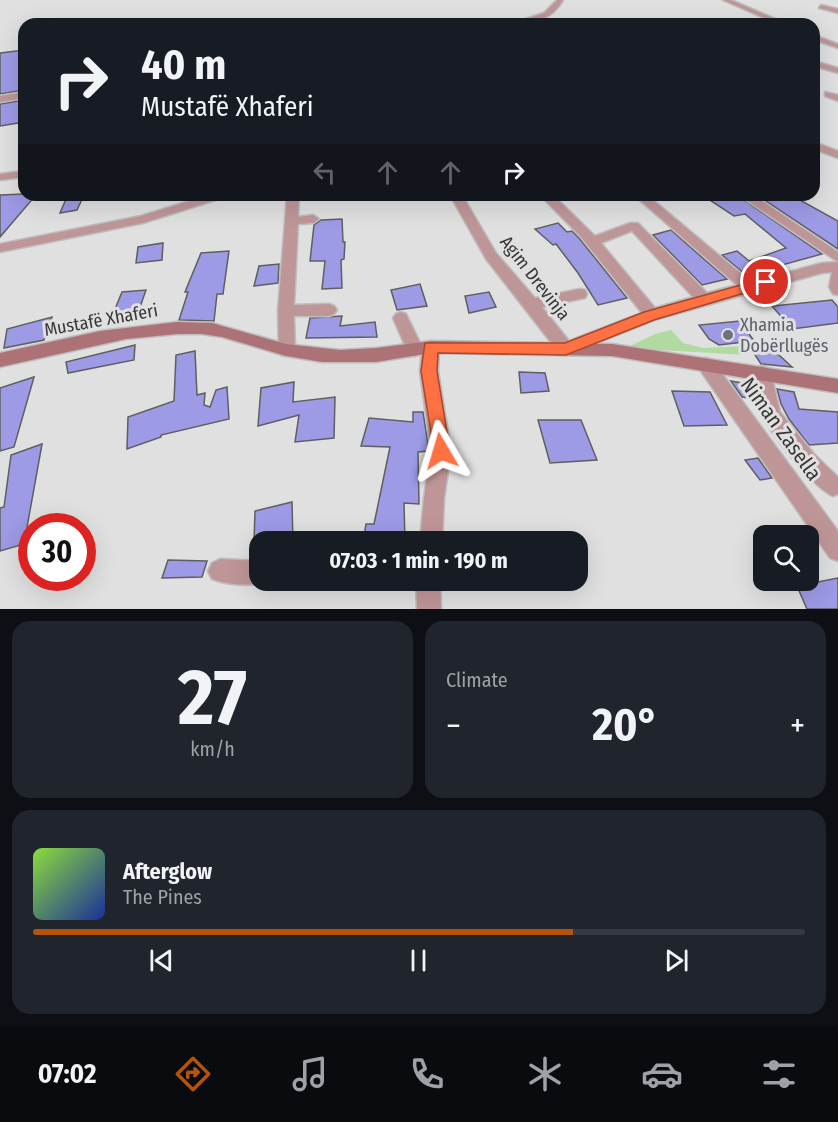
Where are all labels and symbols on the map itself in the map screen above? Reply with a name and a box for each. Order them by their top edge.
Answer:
street label: Agim Drevinja [495,231,575,325]
pin [740,256,791,307]
street label: Mustafë Xhaferi [42,299,160,341]
place label: Xhamia Dobërllugës [740,314,829,357]
marker: Xhamia Dobërllugës [721,328,735,342]
street label: Niman Zasella [735,372,827,486]
position arrow [409,419,473,483]
speed limit sign: 30 [18,513,96,591]

